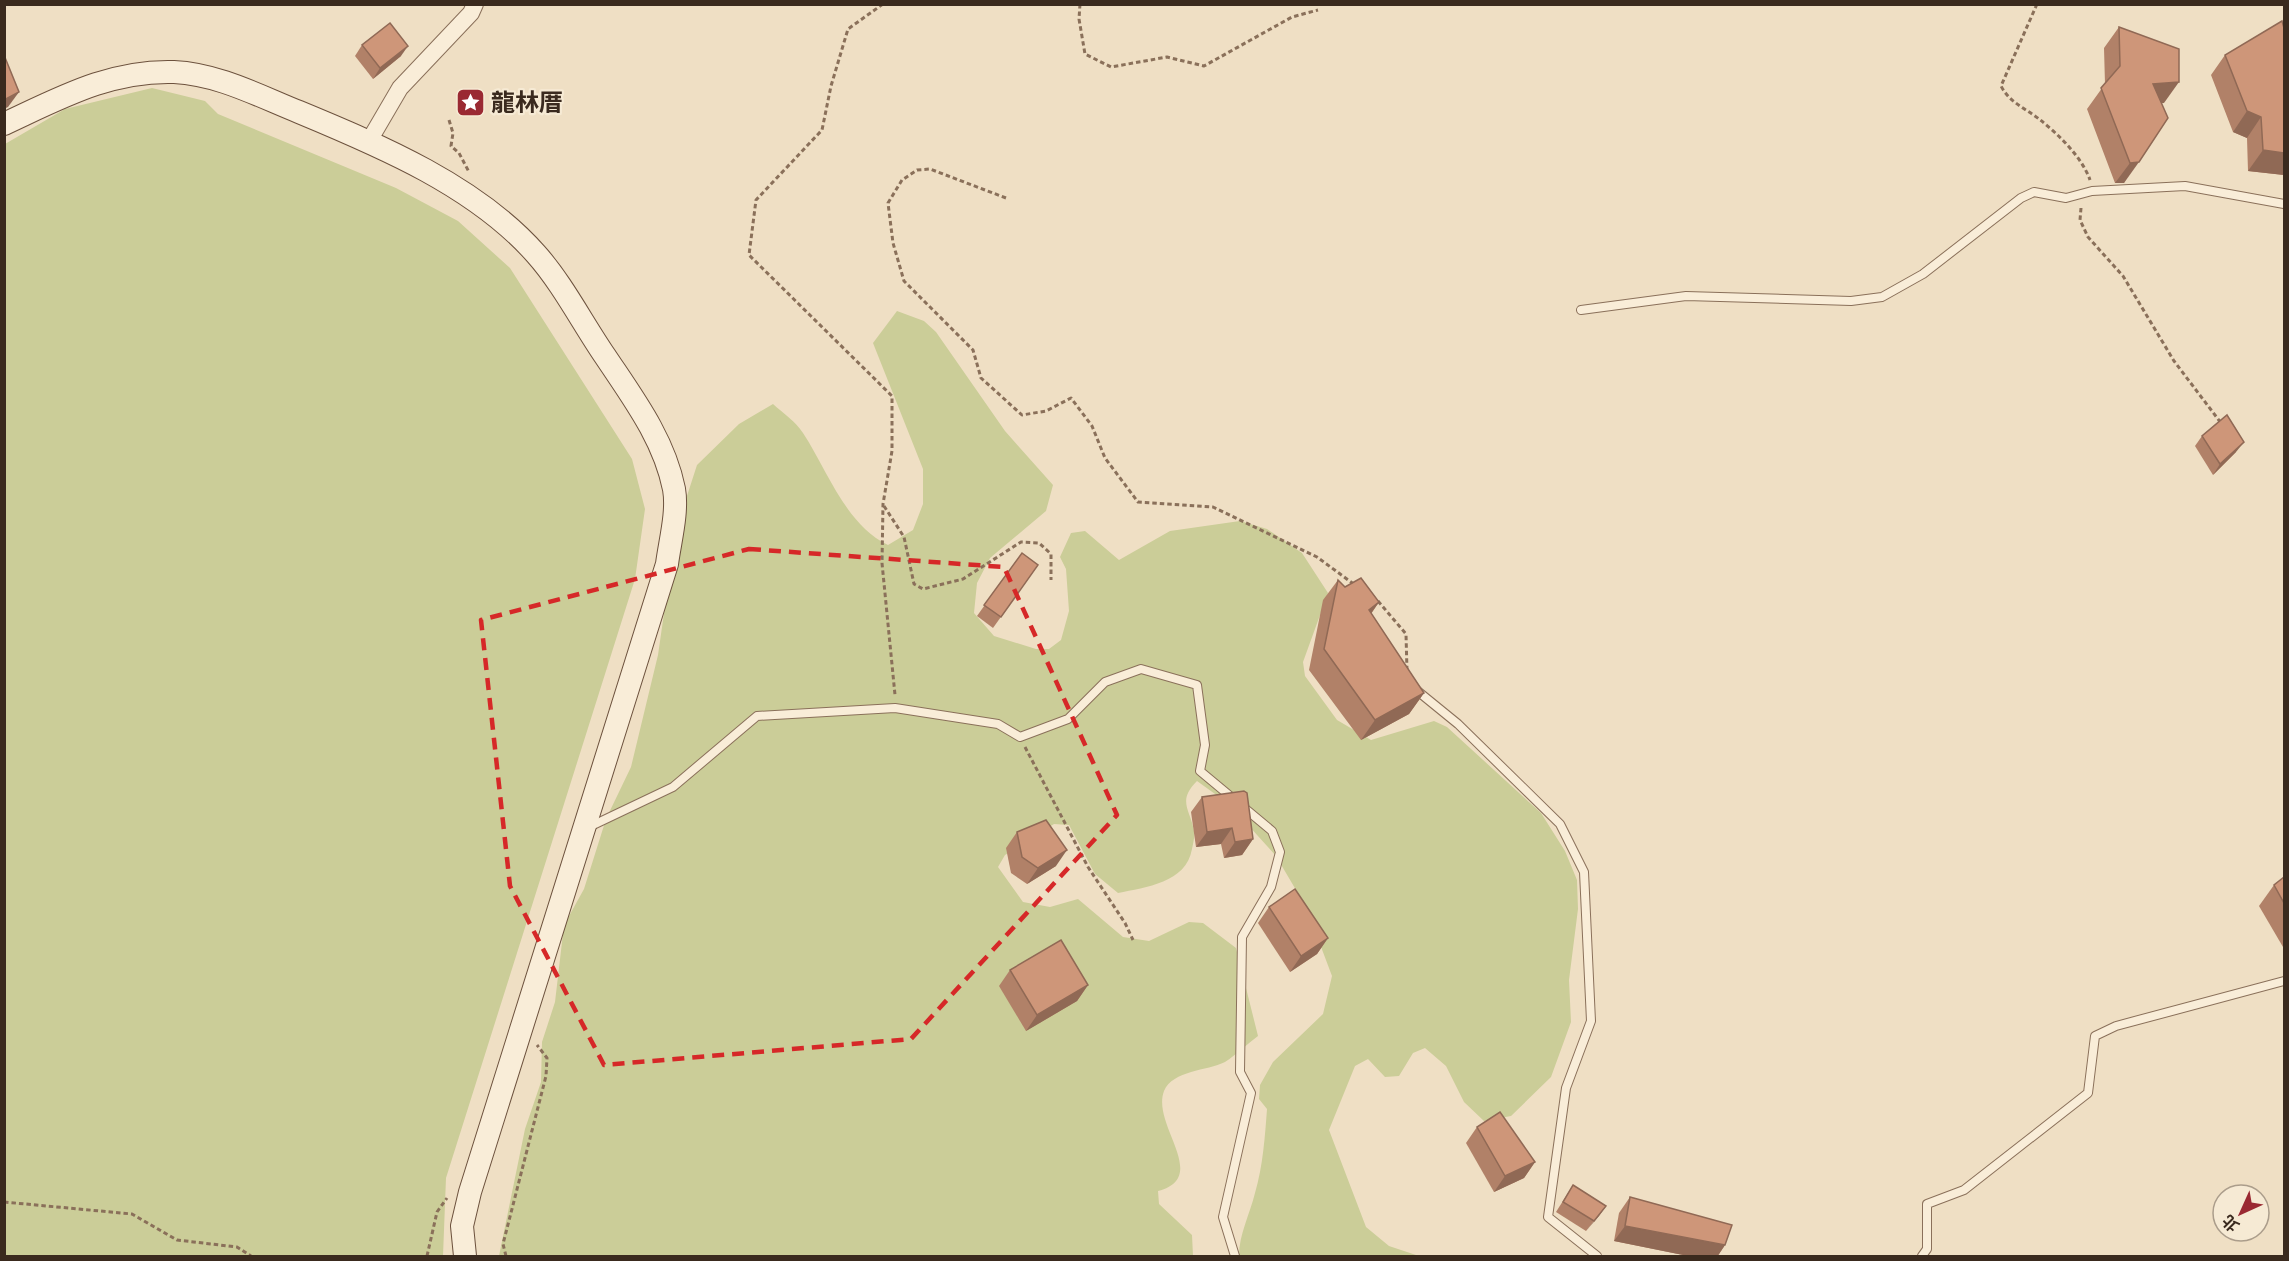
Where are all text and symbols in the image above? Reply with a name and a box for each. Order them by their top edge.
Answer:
place label: 龍林厝 [491,86,563,122]
place icon: 龍林厝 [454,87,486,119]
north arrow [2211,1183,2271,1243]
text: 北 [2217,1209,2245,1237]

